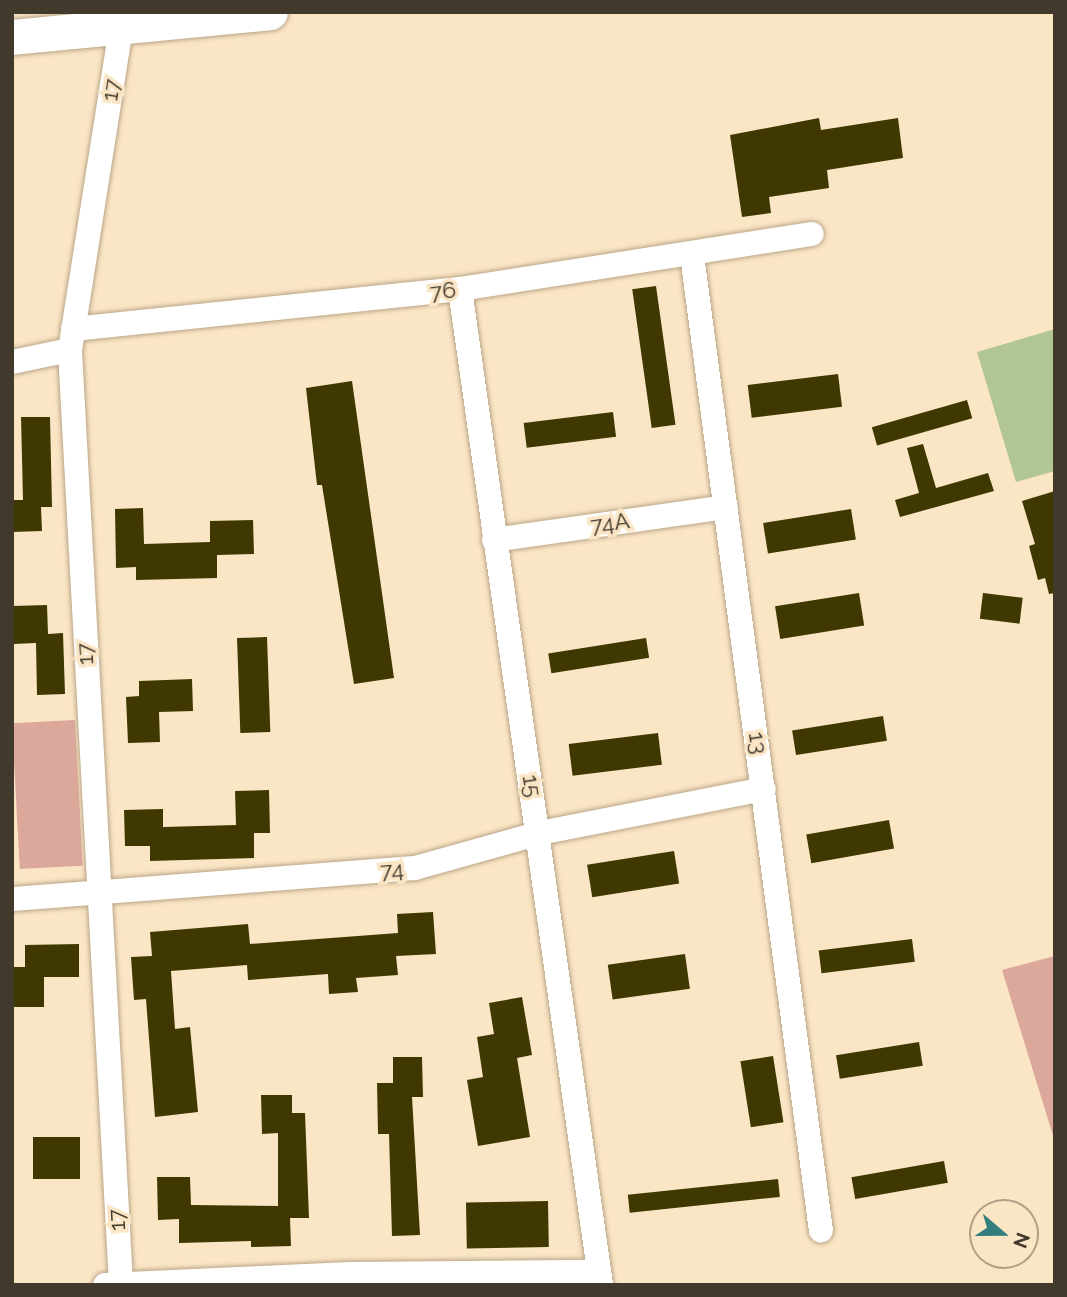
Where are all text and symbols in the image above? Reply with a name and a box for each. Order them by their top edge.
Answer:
street label: 17 [96,77,126,103]
street label: 76 [428,276,458,306]
street label: 74A [589,507,631,539]
street label: 17 [71,642,99,666]
street label: 13 [743,730,773,756]
street label: 15 [517,773,547,799]
street label: 74 [379,855,405,885]
north arrow [969,1199,1039,1269]
street label: 17 [103,1208,131,1232]
text: N [1009,1230,1035,1251]

